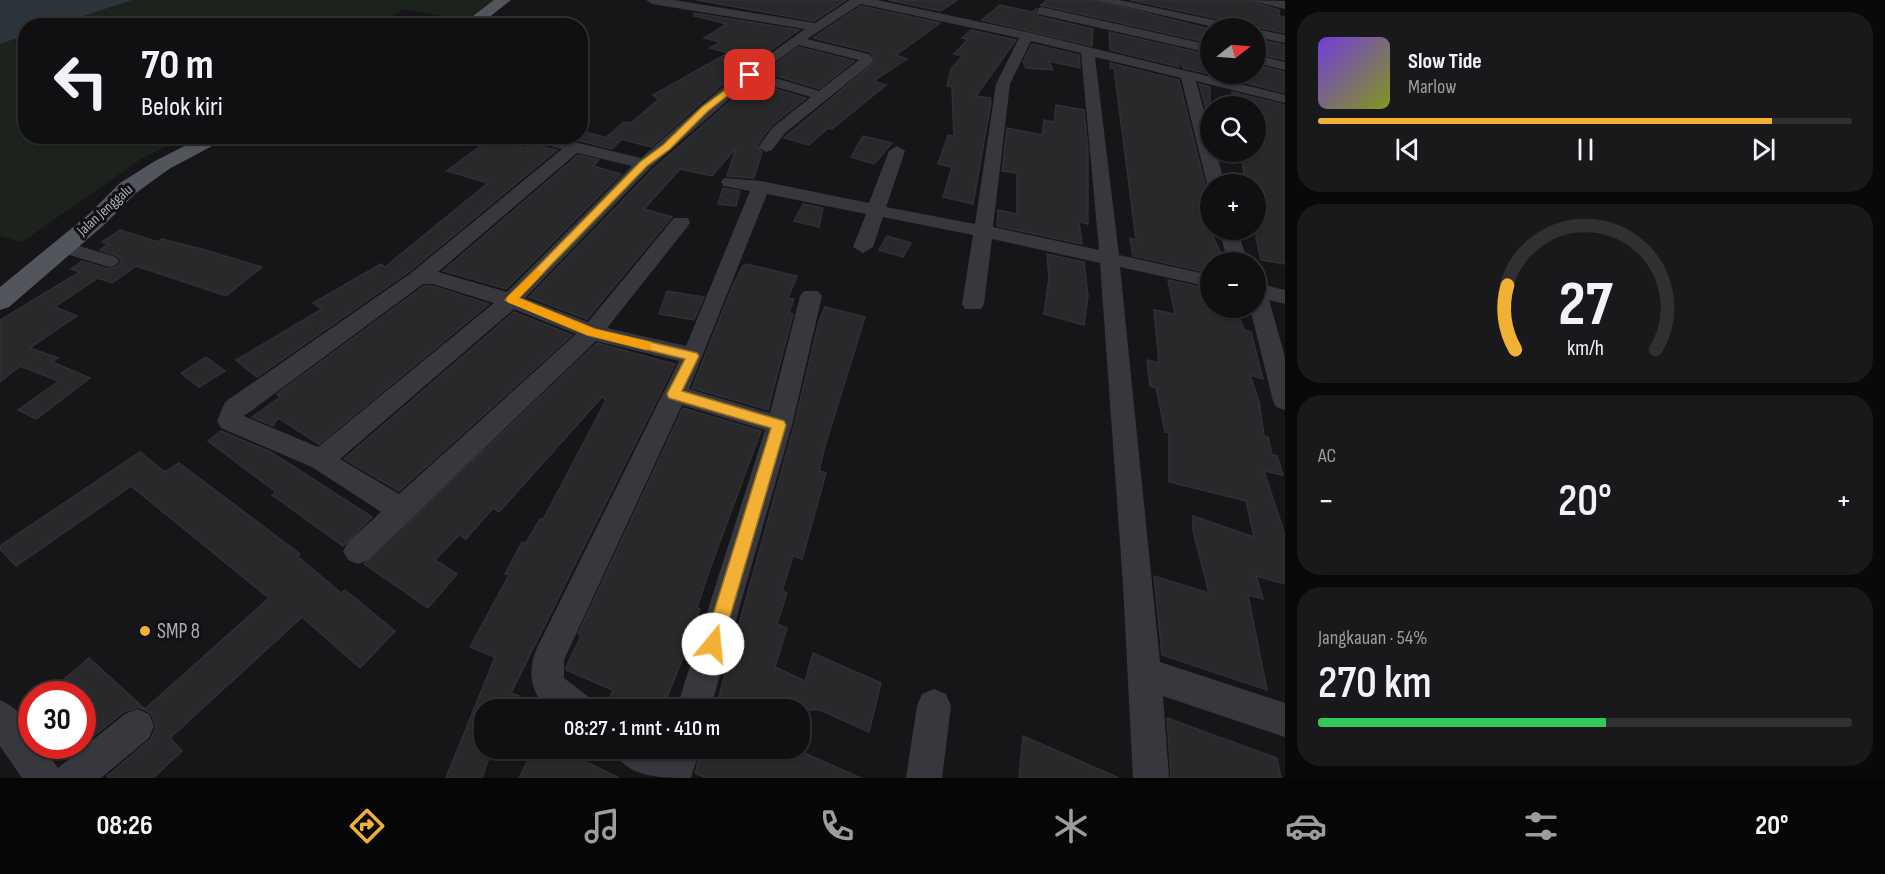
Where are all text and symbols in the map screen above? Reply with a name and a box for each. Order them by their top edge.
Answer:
north arrow [1200,18,1266,84]
map controls [1200,18,1266,318]
text: 70 m [141,40,214,91]
icon: left [42,42,120,120]
text: Slow Tide [1408,48,1482,75]
pin [724,49,775,100]
icon: arrive [733,58,766,91]
text: Marlow [1408,75,1456,99]
text: Belok kiri [141,91,223,123]
button: search [1200,96,1266,162]
icon: previous [1391,133,1424,166]
icon: pause [1569,133,1602,166]
icon: next [1747,133,1780,166]
button: + [1200,174,1266,240]
street label: Jalan Jenggalu [72,180,137,241]
button: − [1200,252,1266,318]
text: 27 [1558,268,1613,343]
text: km/h [1566,337,1604,362]
text: AC [1318,444,1336,468]
text: 20° [1558,474,1612,529]
text: − [1318,481,1334,521]
text: + [1836,481,1852,521]
position arrow [681,612,745,676]
place label: SMP 8 [157,619,200,644]
marker: SMP 8 [138,624,152,638]
text: Jangkauan · 54% [1318,626,1428,650]
text: 270 km [1318,656,1432,711]
speed limit sign: 30 [18,681,96,759]
text: 08:27 · 1 mnt · 410 m [564,715,720,742]
icon: directions [346,805,388,847]
icon: music [581,805,623,847]
icon: phone [816,805,858,847]
icon: climate [1050,805,1092,847]
icon: car [1285,805,1327,847]
icon: filters [1520,805,1562,847]
text: 08:26 [96,810,153,842]
text: 20° [1755,810,1788,842]

